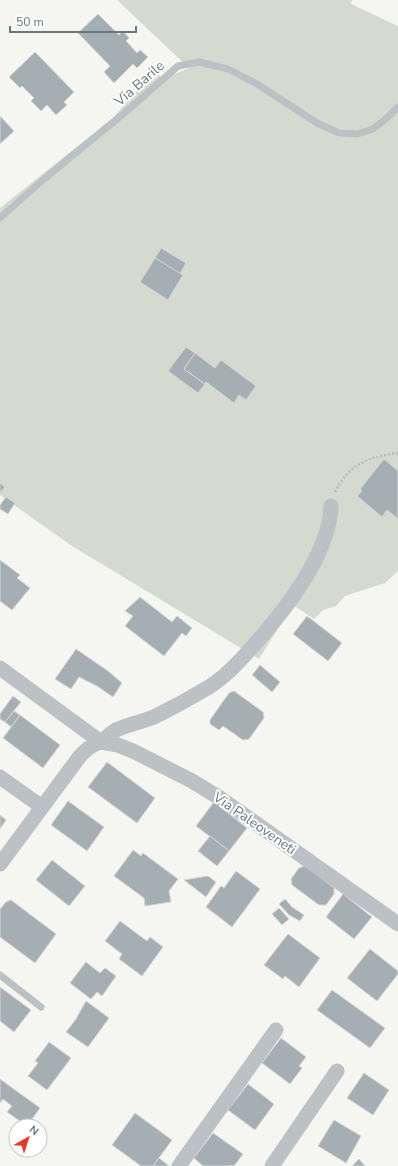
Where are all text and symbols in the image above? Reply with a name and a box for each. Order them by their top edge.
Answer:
scale bar [10,8,136,34]
text: 50 m [16,14,44,30]
street label: Via Barile [109,56,168,111]
street label: Via Paleoveneti [209,787,300,859]
north arrow [8,1118,48,1158]
text: N [26,1122,42,1139]

